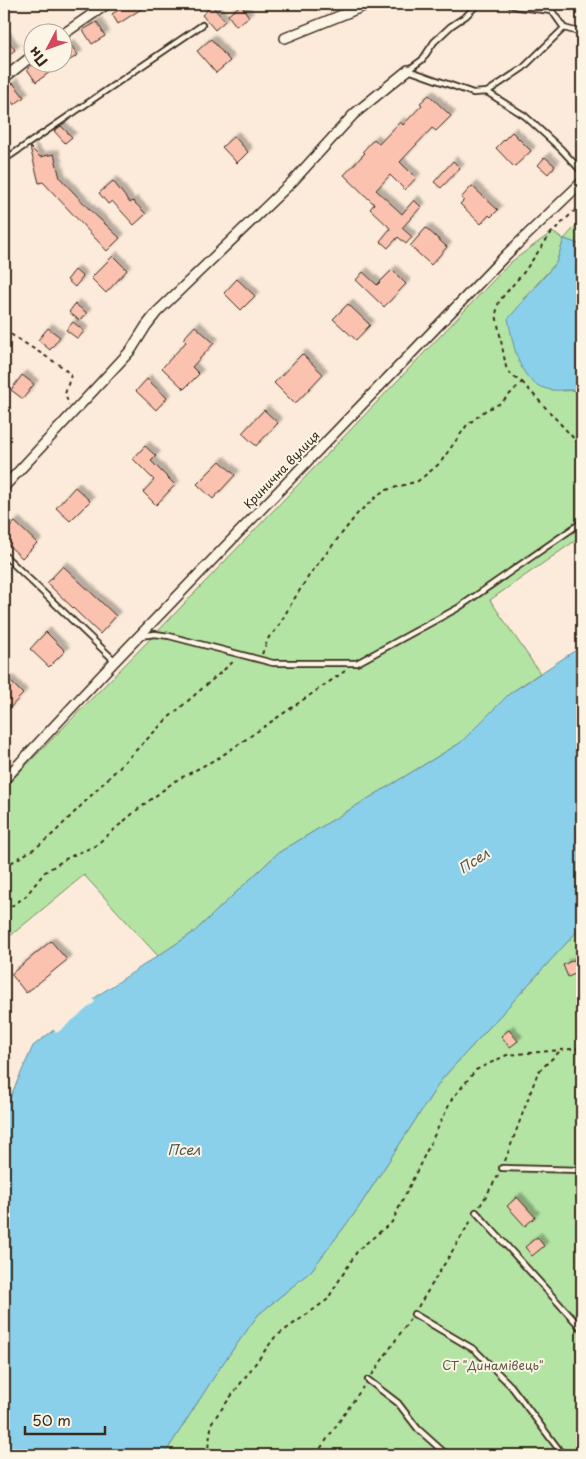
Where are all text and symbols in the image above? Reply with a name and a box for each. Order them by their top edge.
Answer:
north arrow [22,22,72,72]
text: Пн [23,42,52,71]
street label: Кринична вулиця [239,426,323,512]
water label: Псел [454,842,494,878]
water label: Псел [167,1139,201,1160]
park label: СТ "Динамівець" [442,1356,544,1374]
scale bar [25,1404,105,1436]
text: 50 m [32,1408,71,1431]

